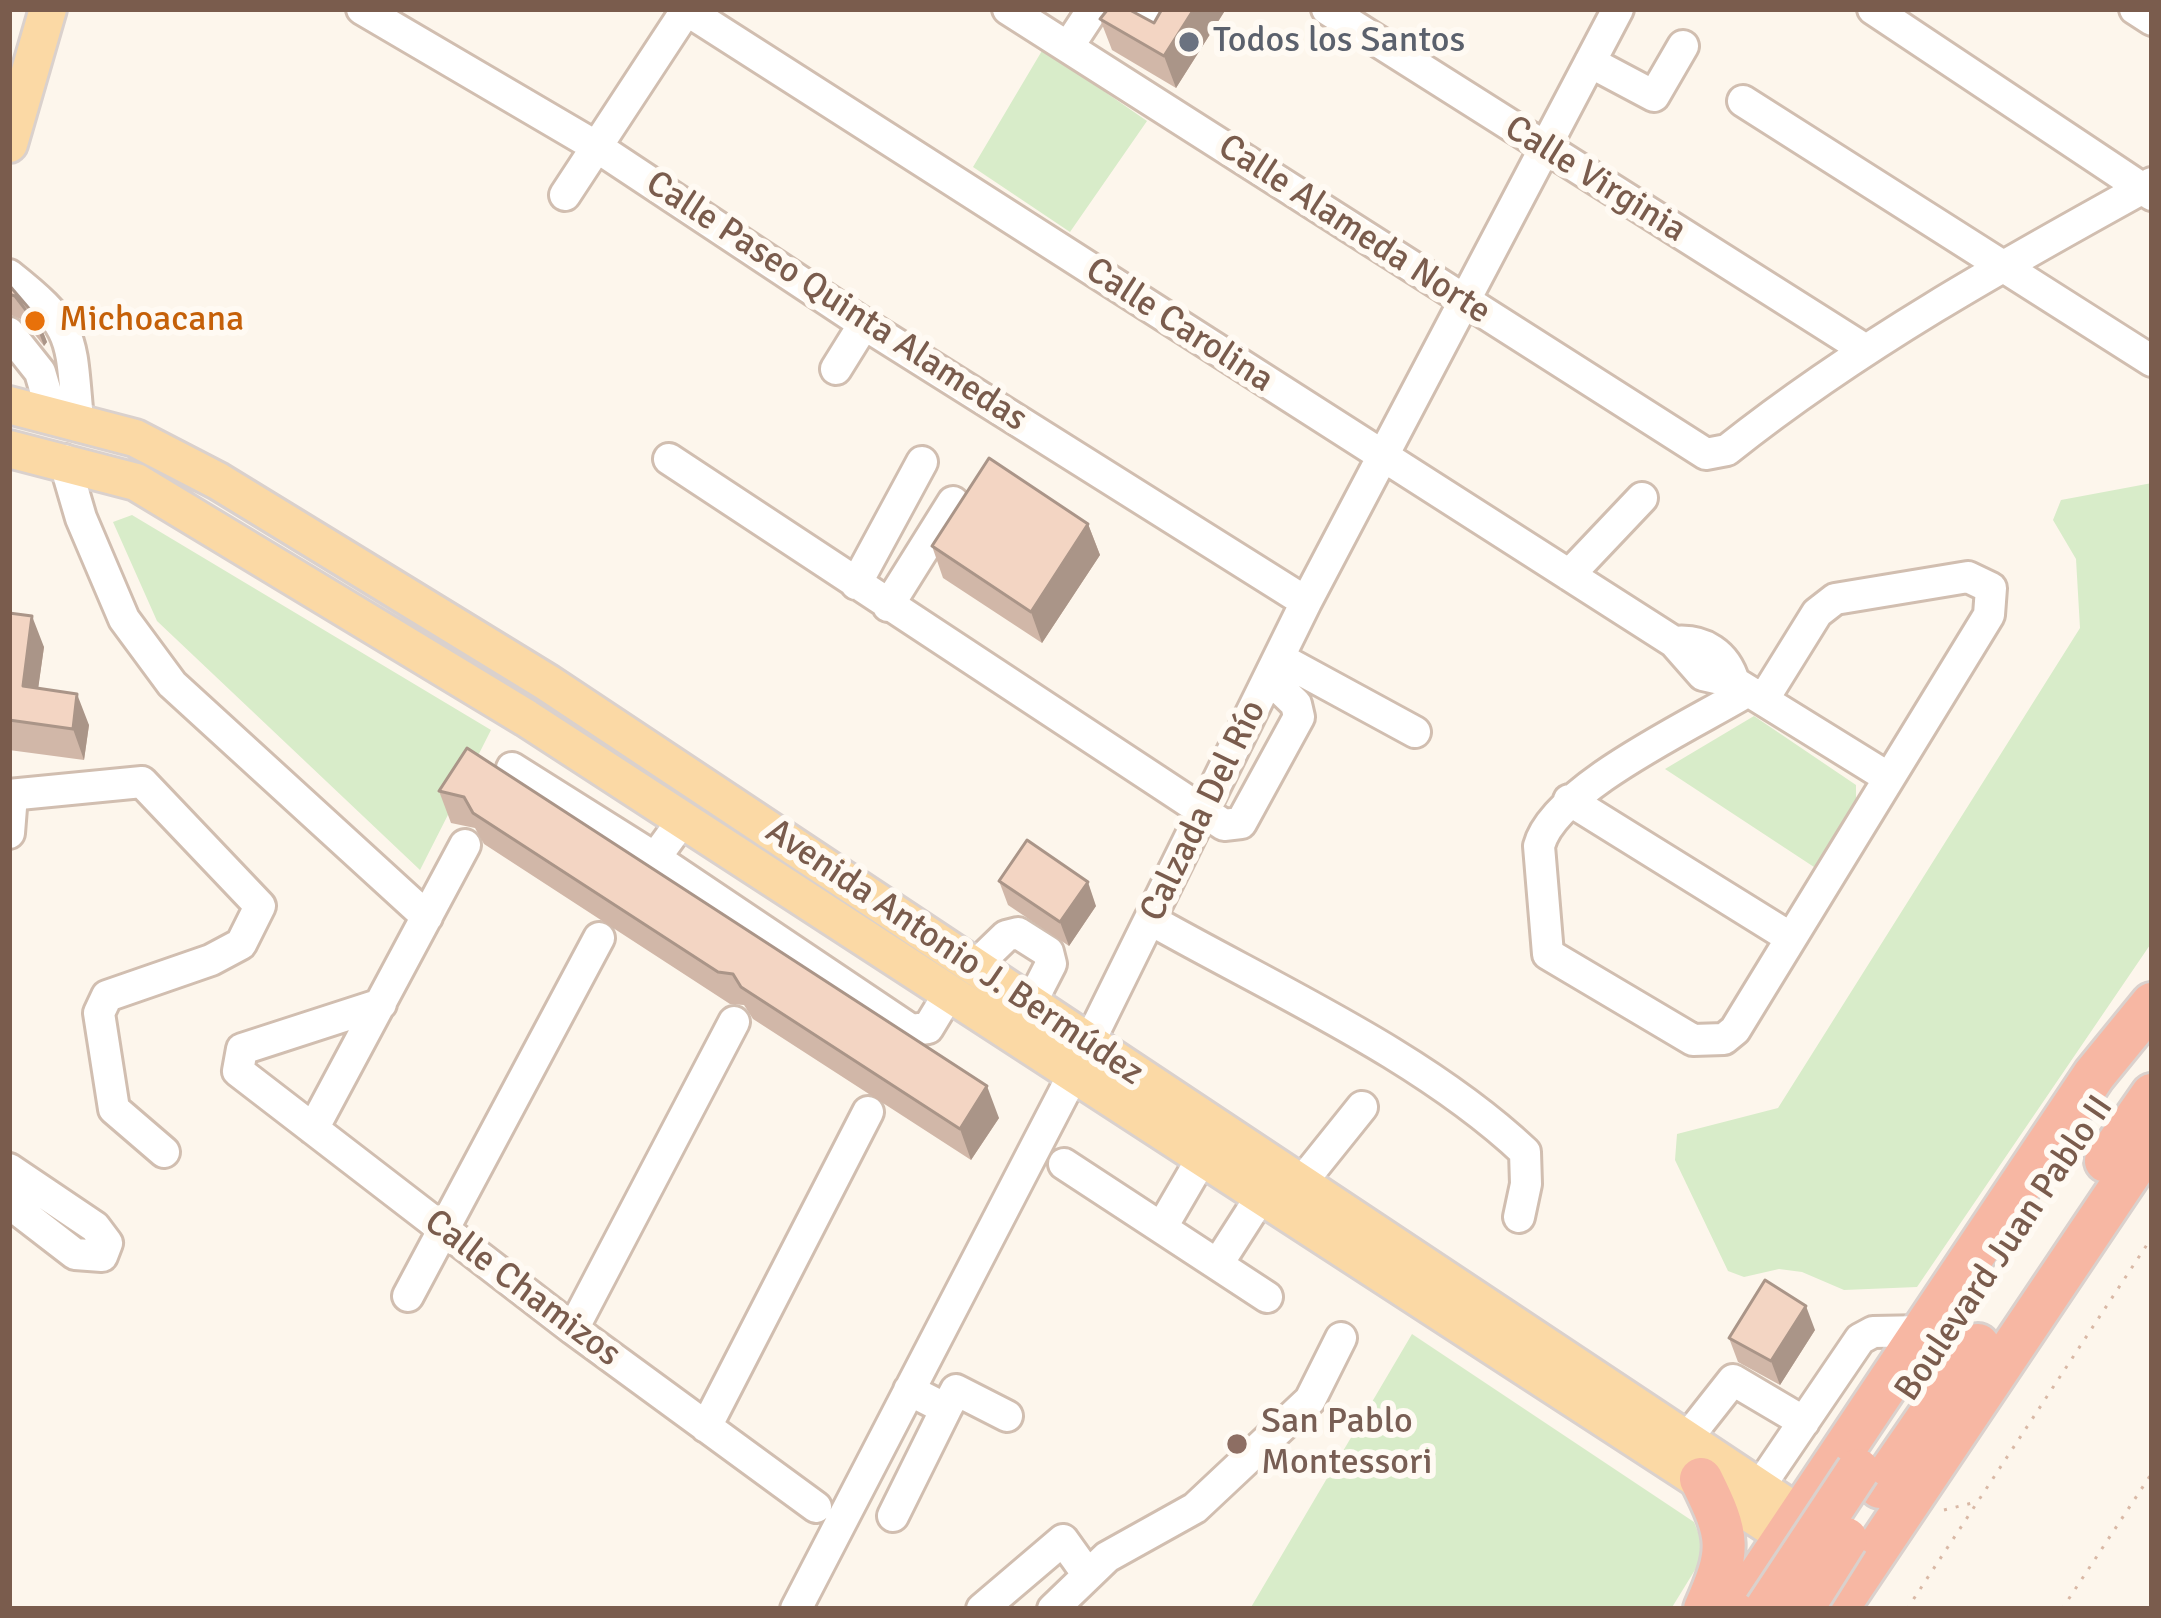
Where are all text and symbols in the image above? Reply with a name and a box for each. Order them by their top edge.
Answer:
place label: Todos los Santos [1213,20,1465,64]
marker: Todos los Santos [1176,29,1202,55]
street label: Calle Virginia [1496,107,1694,253]
street label: Calle Alameda Norte [1210,126,1498,334]
street label: Calle Paseo Quinta Alamedas [637,162,1035,442]
street label: Calle Carolina [1077,249,1281,403]
place label: Michoacana [59,299,244,343]
marker: Michoacana [22,308,48,334]
street label: Calzada Del Río [1132,694,1276,928]
street label: Avenida Antonio J. Bermúdez [757,810,1151,1096]
street label: Boulevard Juan Pablo II [1887,1088,2123,1410]
street label: Calle Chamizos [416,1201,628,1377]
place label: San Pablo Montessori [1261,1401,1433,1486]
marker: San Pablo Montessori [1224,1431,1250,1457]

